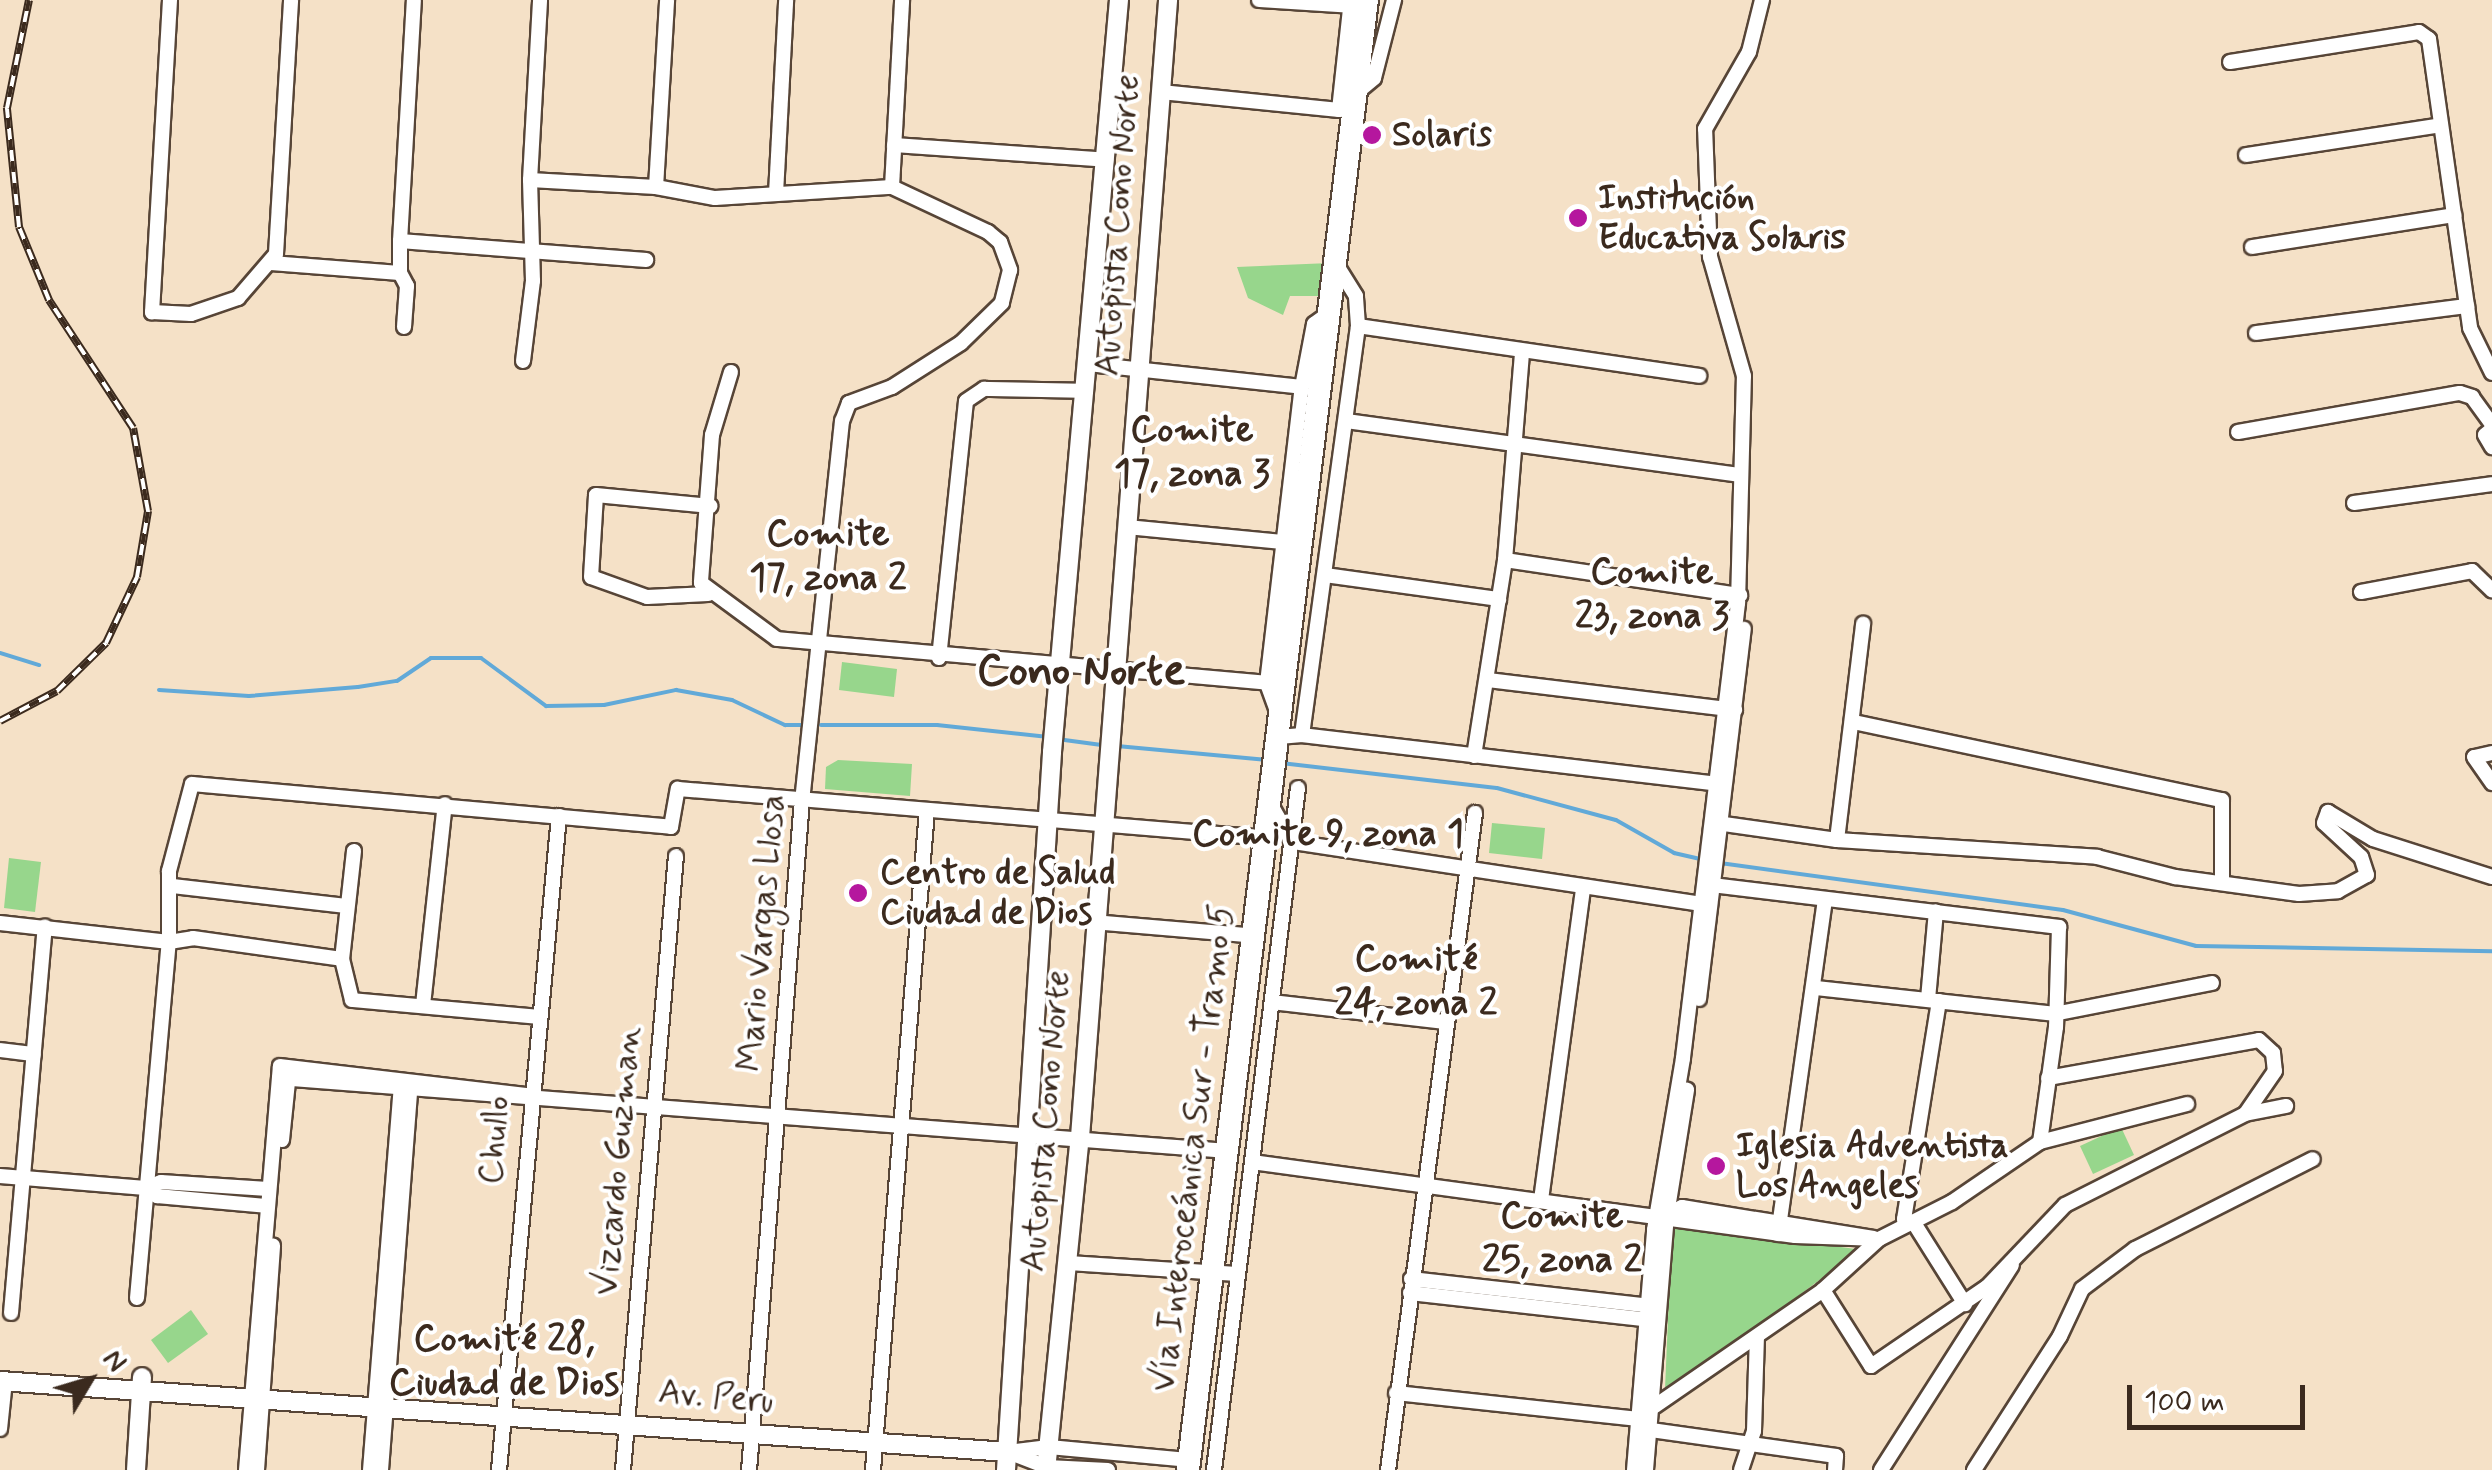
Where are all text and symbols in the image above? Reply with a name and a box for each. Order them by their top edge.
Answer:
street label: Autopista Cono Norte [1086,70,1150,380]
place label: Solaris [1392,114,1492,156]
marker: Solaris [1361,124,1383,146]
place label: Institución Educativa Solaris [1598,177,1848,259]
marker: Institución Educativa Solaris [1567,207,1589,229]
district label: Comite 17, zona 3 [1114,408,1270,498]
district label: Comite 17, zona 2 [749,512,907,602]
district label: Comite 23, zona 3 [1575,550,1729,640]
district label: Cono Norte [974,645,1188,699]
street label: Mario Vargas Llosa [729,790,795,1076]
district label: Comite 9, zona 1 [1192,812,1464,858]
place label: Centro de Salud Ciudad de Dios [880,852,1114,934]
marker: Centro de Salud Ciudad de Dios [845,880,871,906]
street label: Vía Interoceánica Sur - Tramo 5 [1143,905,1243,1391]
district label: Comité 24, zona 2 [1335,937,1497,1026]
street label: Autopista Cono Norte [1012,966,1080,1276]
street label: Vizcardo Guzman [586,1027,650,1295]
street label: Chullo [470,1094,520,1186]
place label: Iglesia Adventista Los Angeles [1736,1125,2009,1207]
marker: Iglesia Adventista Los Angeles [1705,1155,1727,1177]
district label: Comite 25, zona 2 [1482,1194,1642,1284]
district label: Comité 28, Ciudad de Dios [387,1317,621,1406]
north arrow [40,1330,140,1430]
text: N [94,1342,134,1380]
scale bar [2132,1365,2310,1427]
street label: Av. Peru [657,1371,775,1423]
text: 100 m [2144,1383,2225,1422]

